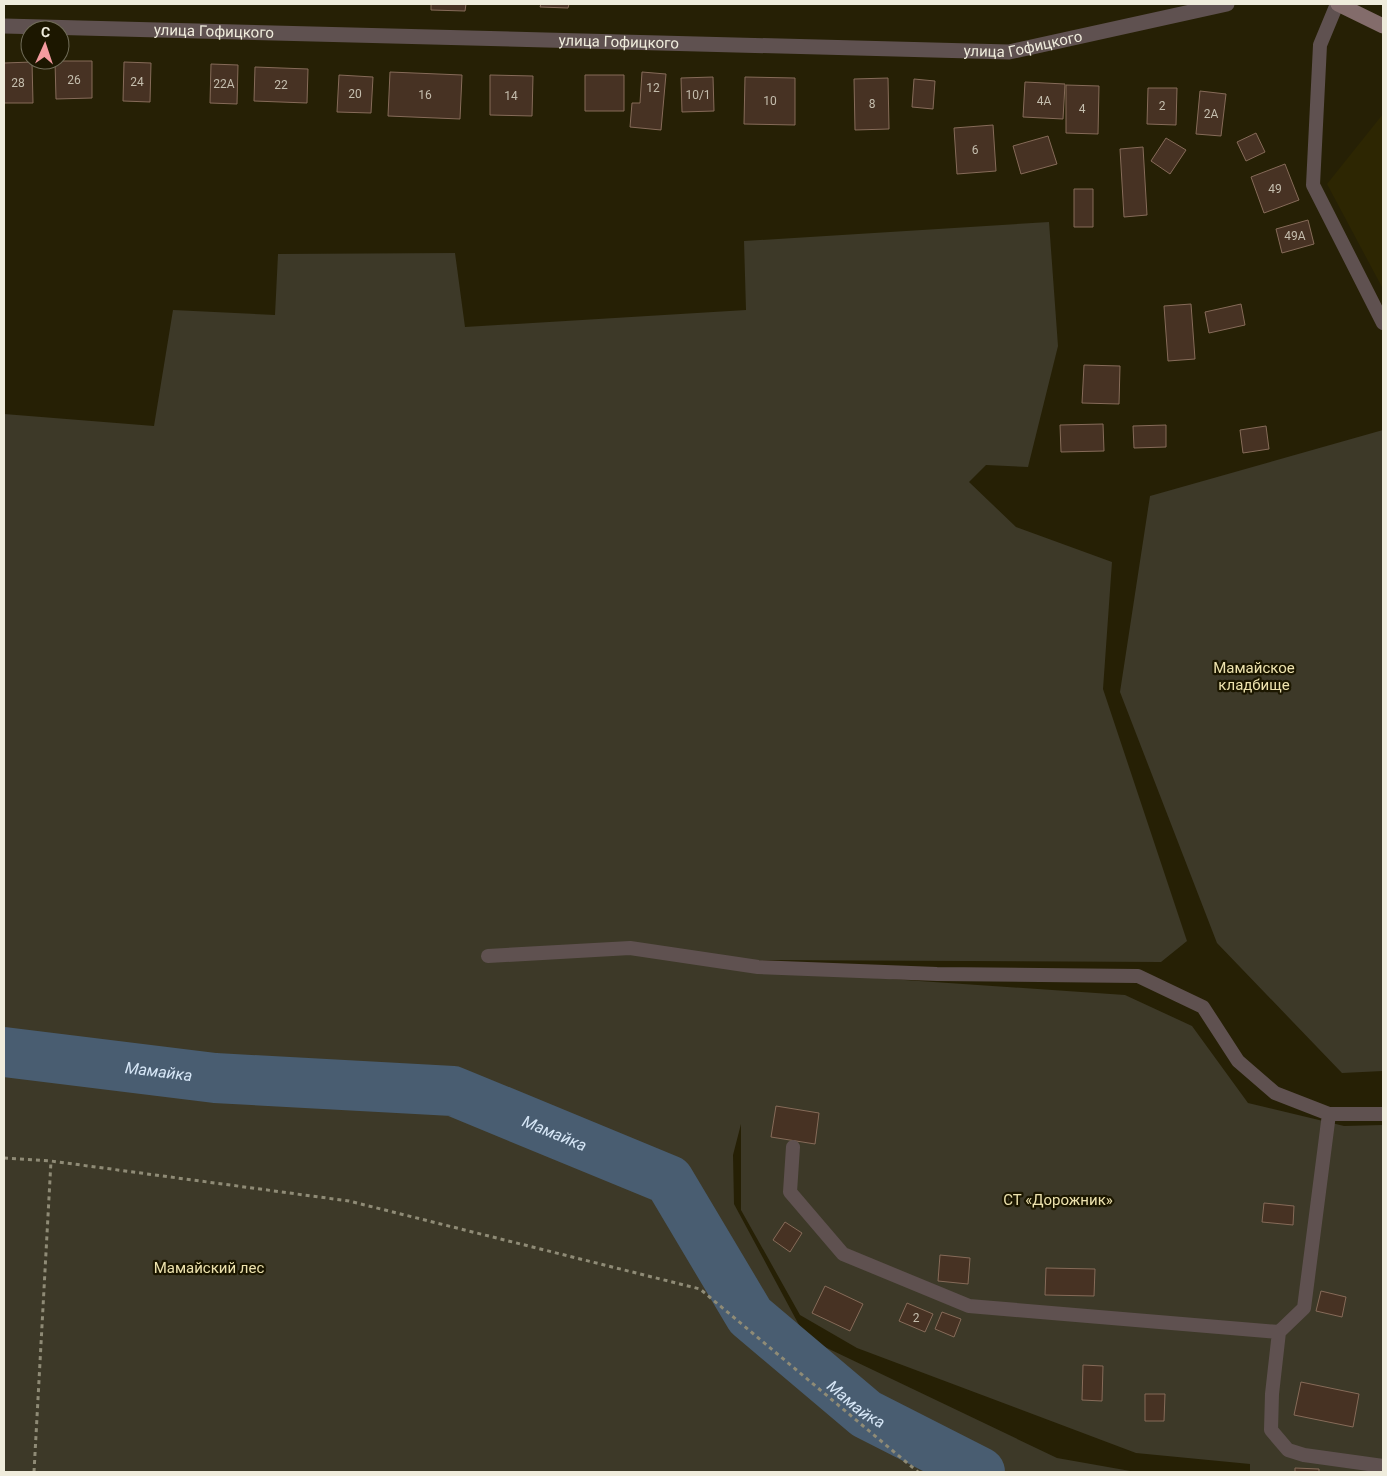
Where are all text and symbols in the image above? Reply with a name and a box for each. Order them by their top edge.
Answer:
north arrow [20,20,70,70]
street label: улица Гофицкого [154,21,274,42]
text: С [41,24,51,40]
street label: улица Гофицкого [963,27,1084,61]
street label: улица Гофицкого [558,31,679,52]
house number: 26 [67,73,81,87]
house number: 24 [130,75,144,89]
house number: 28 [11,76,25,90]
house number: 22А [213,77,235,91]
house number: 22 [274,78,288,92]
house number: 12 [646,81,660,95]
house number: 20 [348,87,362,101]
house number: 16 [418,88,432,102]
house number: 10/1 [685,88,711,102]
house number: 14 [504,89,518,103]
house number: 10 [763,94,777,108]
house number: 4А [1037,94,1051,108]
house number: 8 [869,97,876,111]
house number: 2 [1159,99,1166,113]
house number: 4 [1079,102,1086,116]
house number: 2А [1204,107,1218,121]
house number: 6 [972,143,979,157]
house number: 49 [1268,182,1282,196]
house number: 49А [1284,229,1306,243]
park label: Мамайское кладбище [1213,659,1295,694]
water label: Мамайка [124,1058,194,1085]
water label: Мамайка [520,1112,590,1155]
park label: СТ «Дорожник» [1003,1191,1113,1209]
park label: Мамайский лес [154,1259,264,1277]
house number: 2 [913,1311,920,1325]
water label: Мамайка [823,1376,888,1432]

